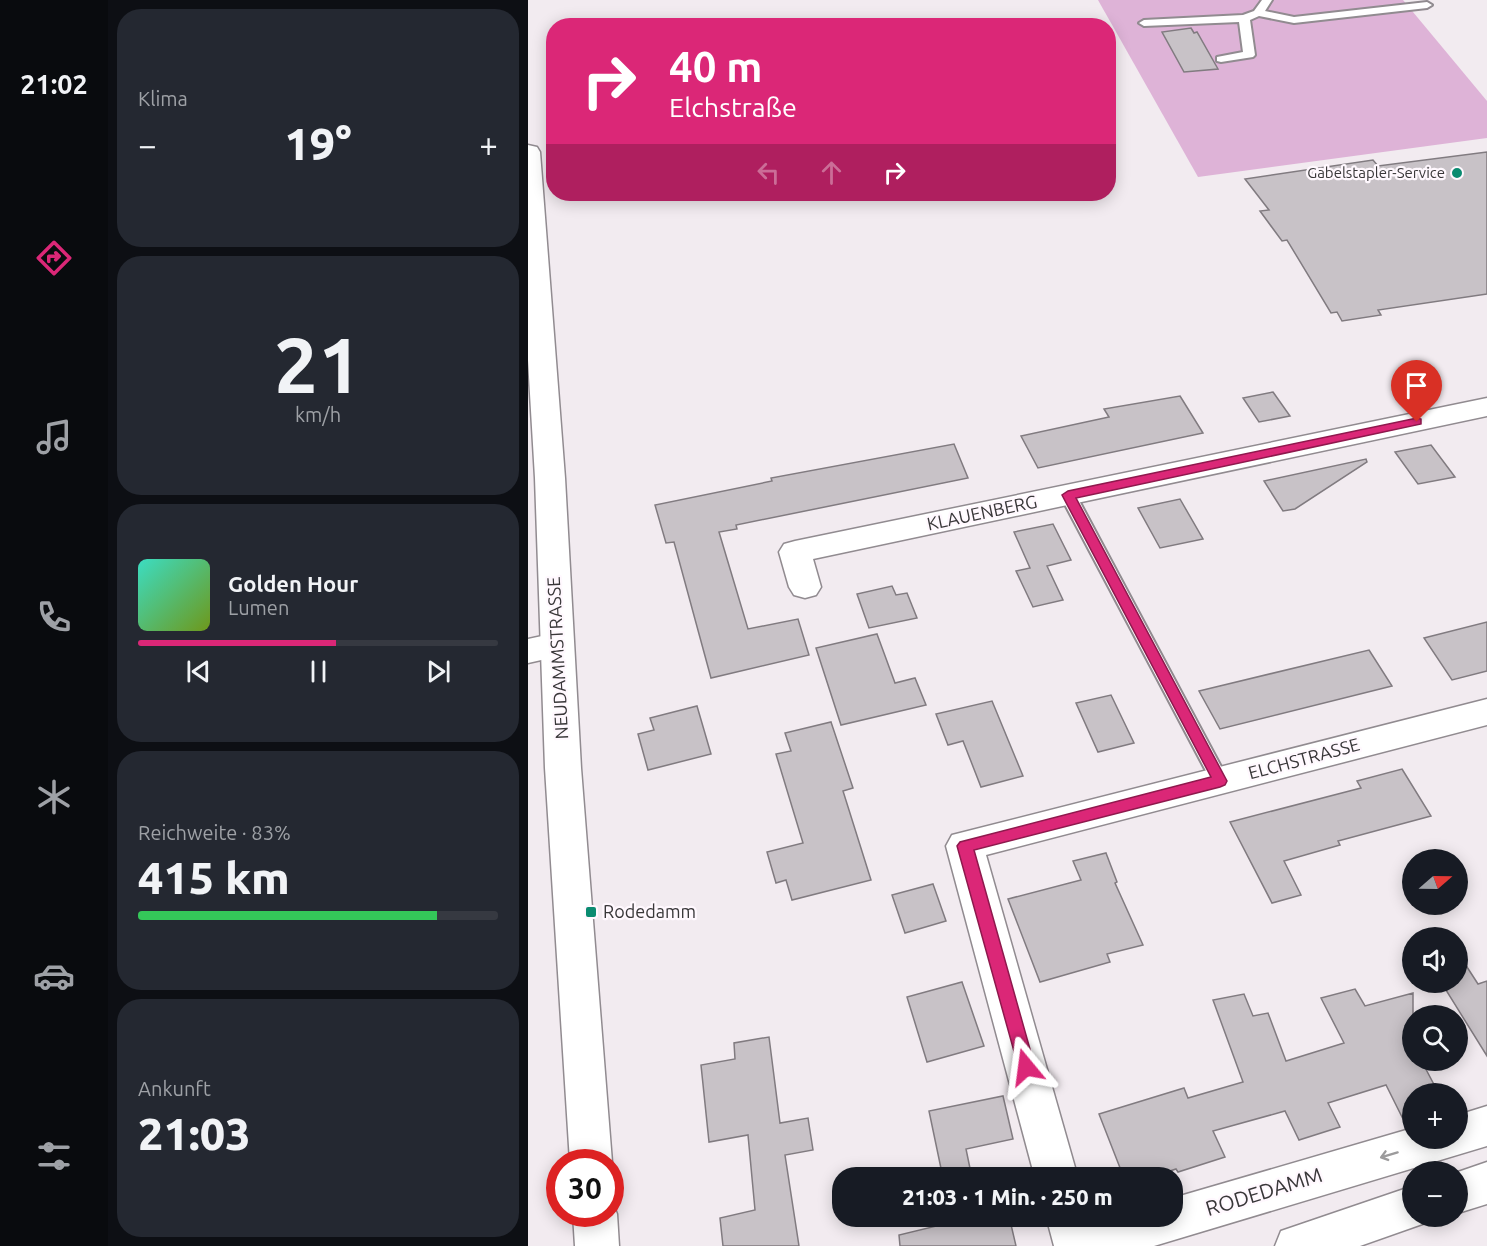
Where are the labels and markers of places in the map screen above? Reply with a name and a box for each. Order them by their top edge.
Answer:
place label: Gabelstapler-Service [1307,164,1445,181]
marker: Gabelstapler-Service [1450,166,1464,180]
pin [1391,360,1442,422]
place label: Rodedamm [603,901,696,921]
marker: Rodedamm [584,905,598,919]

